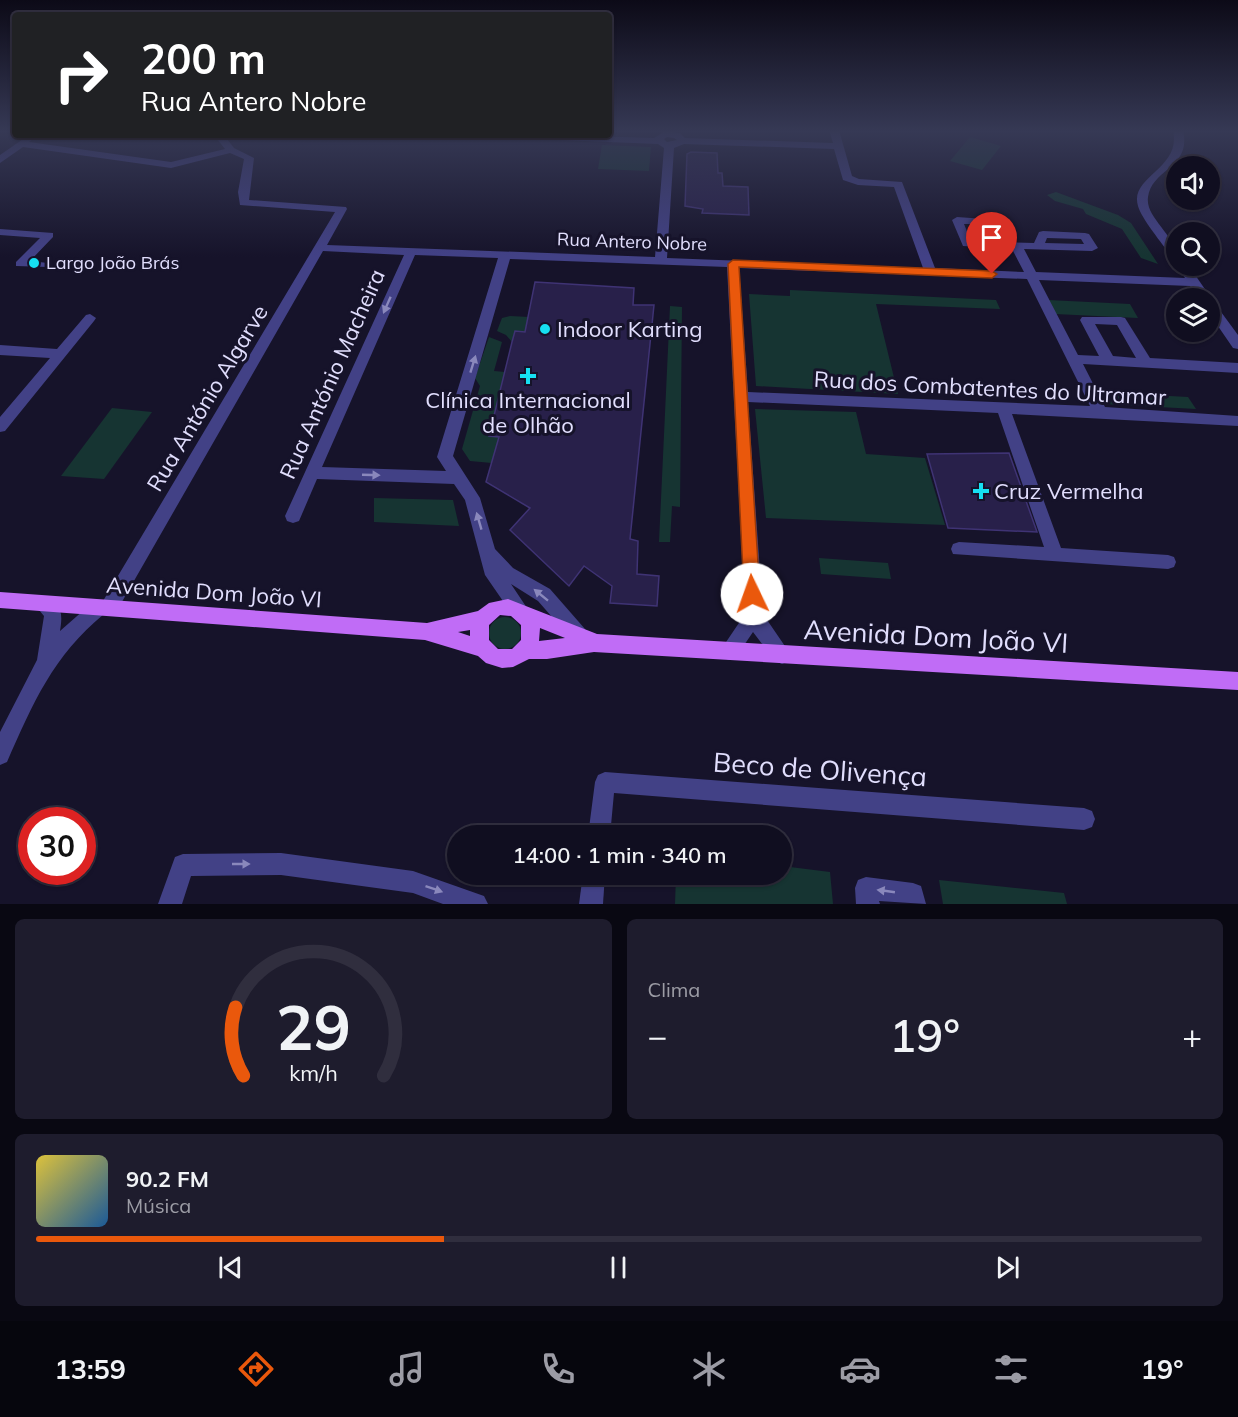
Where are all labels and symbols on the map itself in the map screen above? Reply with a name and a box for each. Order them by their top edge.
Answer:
pin [966,212,1017,274]
street label: Rua Antero Nobre [557,227,707,256]
place label: Largo João Brás [46,251,179,274]
marker: Largo João Brás [27,256,41,270]
street label: Rua António Macheira [273,265,391,483]
one-way arrow [382,296,391,314]
street label: Rua António Algarve [140,300,274,496]
place label: Indoor Karting [557,315,702,343]
marker: Indoor Karting [538,322,552,336]
one-way arrow [469,355,478,373]
street label: Rua dos Combatentes do Ultramar [813,365,1167,411]
marker: Clínica Internacional de Olhão [519,367,537,385]
place label: Clínica Internacional de Olhão [425,386,631,439]
one-way arrow [361,470,380,480]
place label: Cruz Vermelha [994,477,1144,505]
marker: Cruz Vermelha [972,482,990,500]
one-way arrow [474,512,483,530]
position arrow [720,562,784,626]
street label: Avenida Dom João VI [105,571,323,613]
one-way arrow [533,588,549,601]
street label: Avenida Dom João VI [803,612,1069,660]
street label: Beco de Olivença [712,745,928,793]
speed limit sign: 30 [18,807,96,885]
one-way arrow [232,859,251,869]
one-way arrow [425,885,443,895]
one-way arrow [877,886,896,895]

